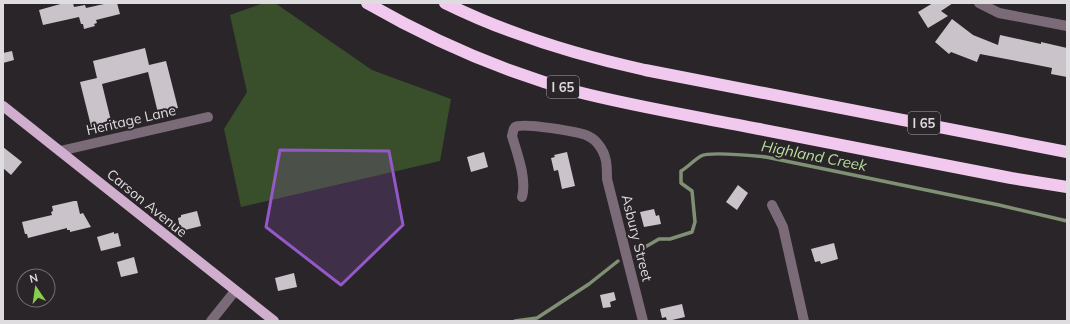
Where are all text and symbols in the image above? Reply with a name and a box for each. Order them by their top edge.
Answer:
road number: I 65 [547,76,579,98]
street label: Heritage Lane [84,101,178,139]
road number: I 65 [908,112,940,134]
water label: Highland Creek [760,136,870,175]
street label: Carson Avenue [103,165,191,241]
street label: Asbury Street [618,193,657,283]
north arrow [16,268,56,308]
text: N [28,271,39,286]

